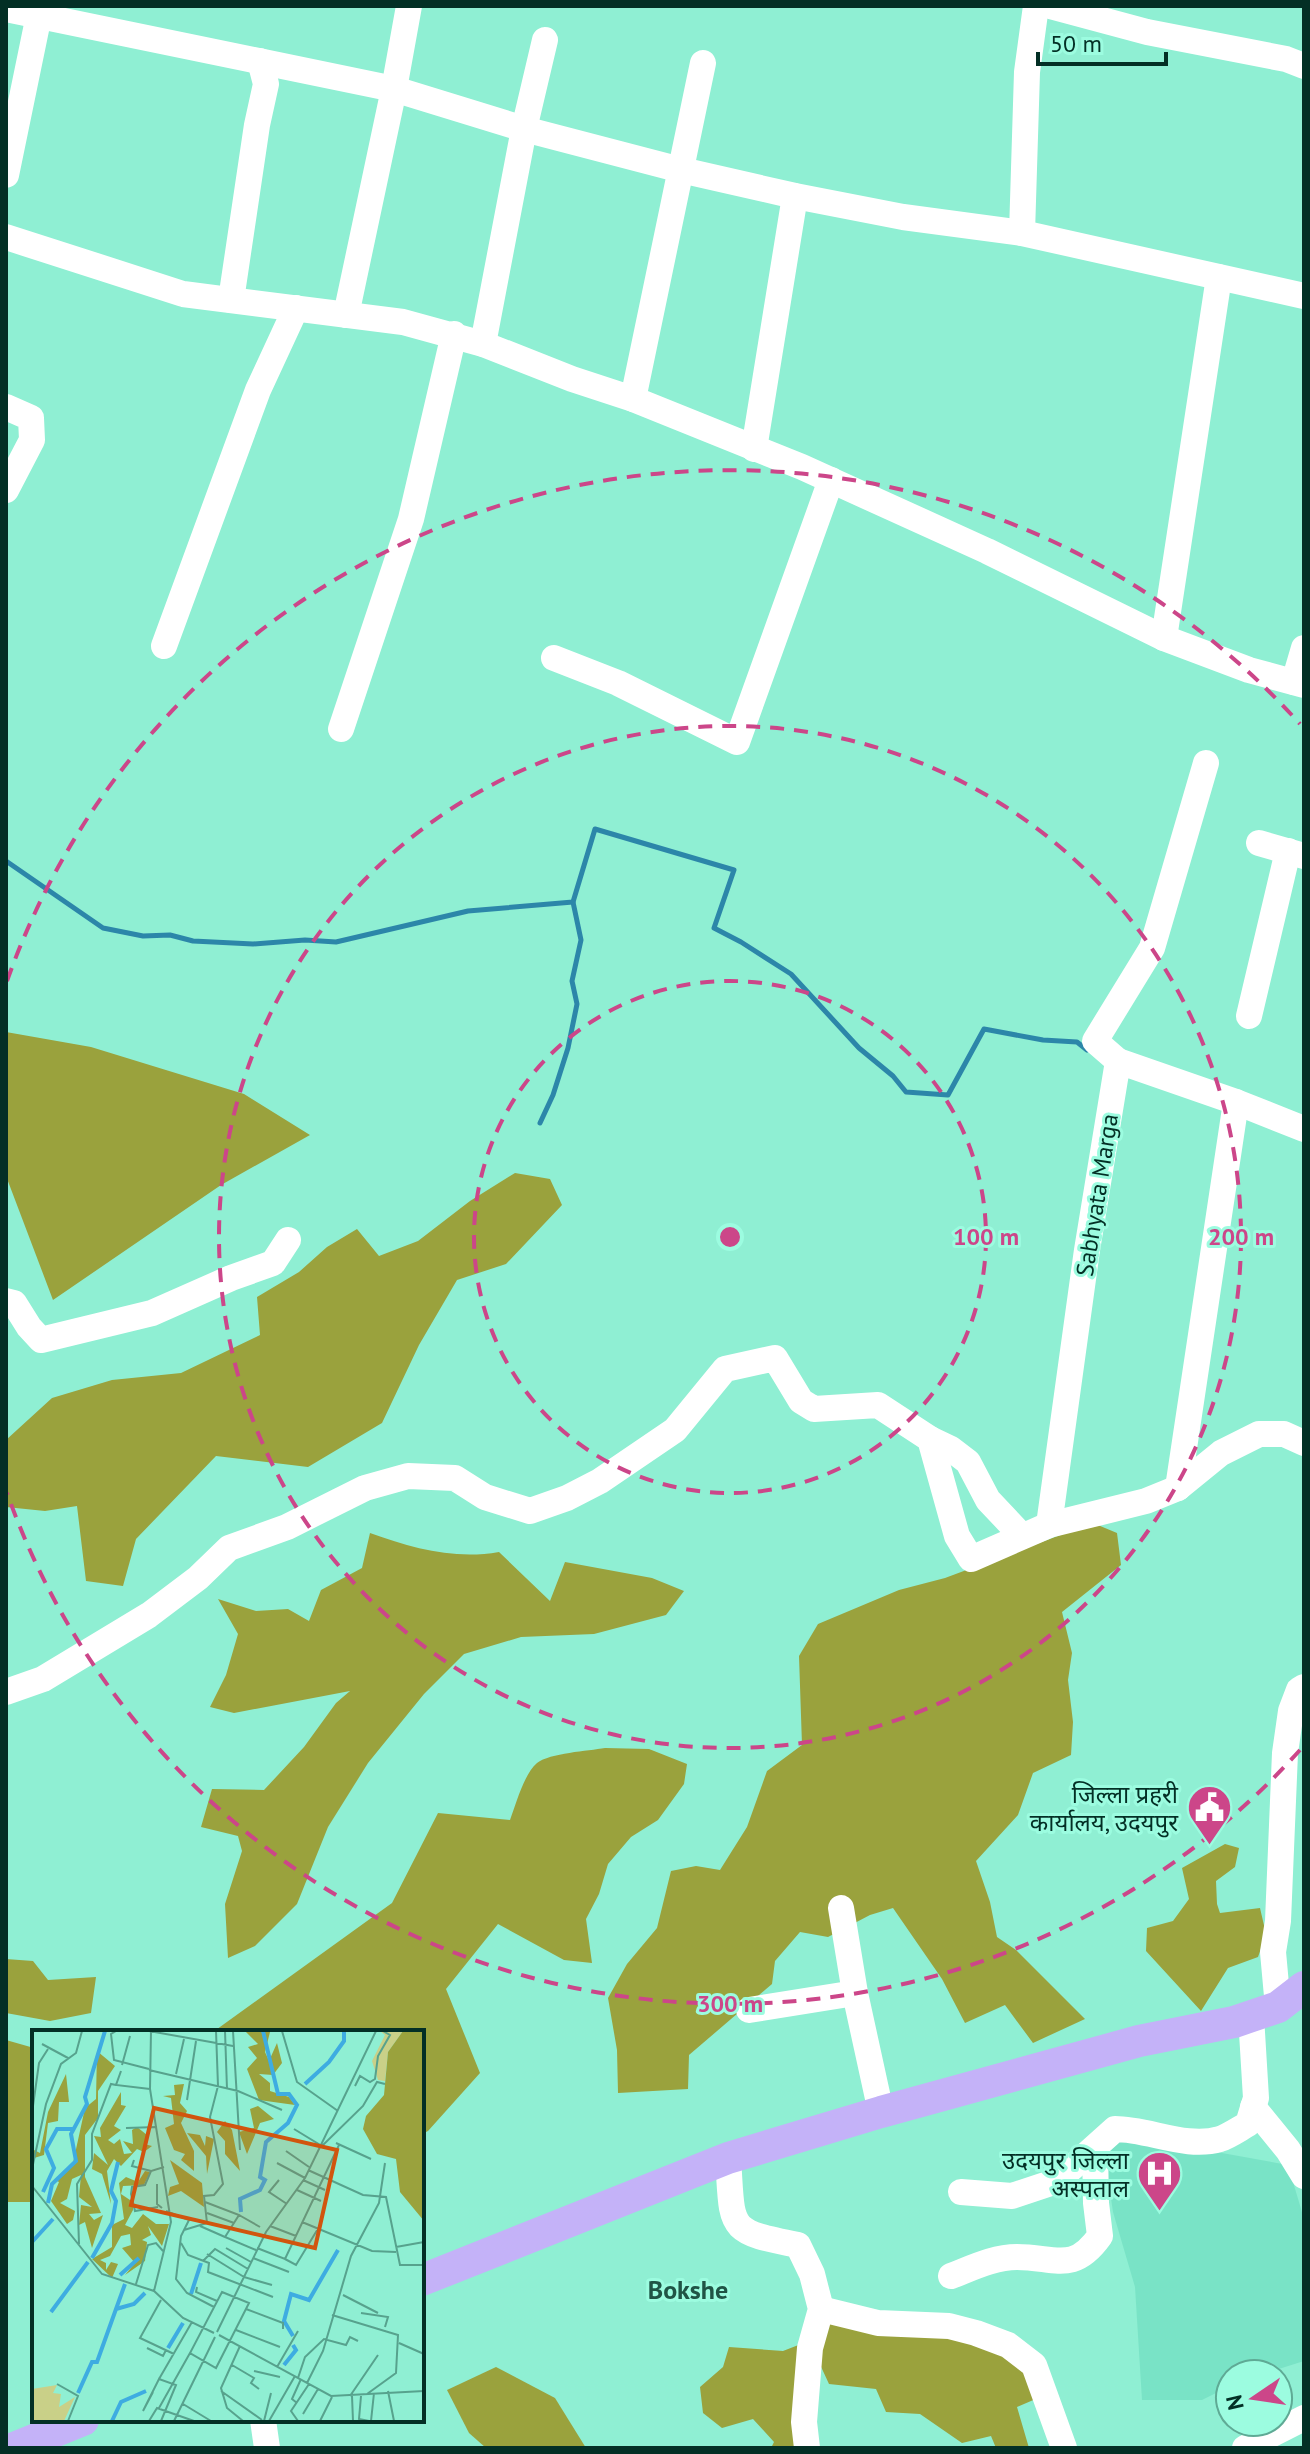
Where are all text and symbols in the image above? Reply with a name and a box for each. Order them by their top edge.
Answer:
scale bar [1038,16,1166,66]
text: 50 m [1050,28,1102,59]
street label: Sabhyata Marga [1069,1112,1125,1278]
text: 100 m [953,1221,1019,1252]
text: 200 m [1208,1221,1274,1252]
centre of rings [716,1223,744,1251]
place label: जिल्ला प्रहरी कार्यालय, उदयपुर [1030,1779,1179,1838]
public building icon: जिल्ला प्रहरी कार्यालय, उदयपुर [1185,1784,1233,1847]
text: 300 m [697,1988,763,2019]
inset map [32,2030,424,2422]
place label: उदयपुर जिल्ला अस्पताल [1002,2145,1130,2204]
hospital icon: उदयपुर जिल्ला अस्पताल [1136,2150,1184,2213]
district label: Bokshe [648,2273,728,2306]
north arrow [1214,2358,1294,2438]
text: N [1219,2392,1250,2413]

